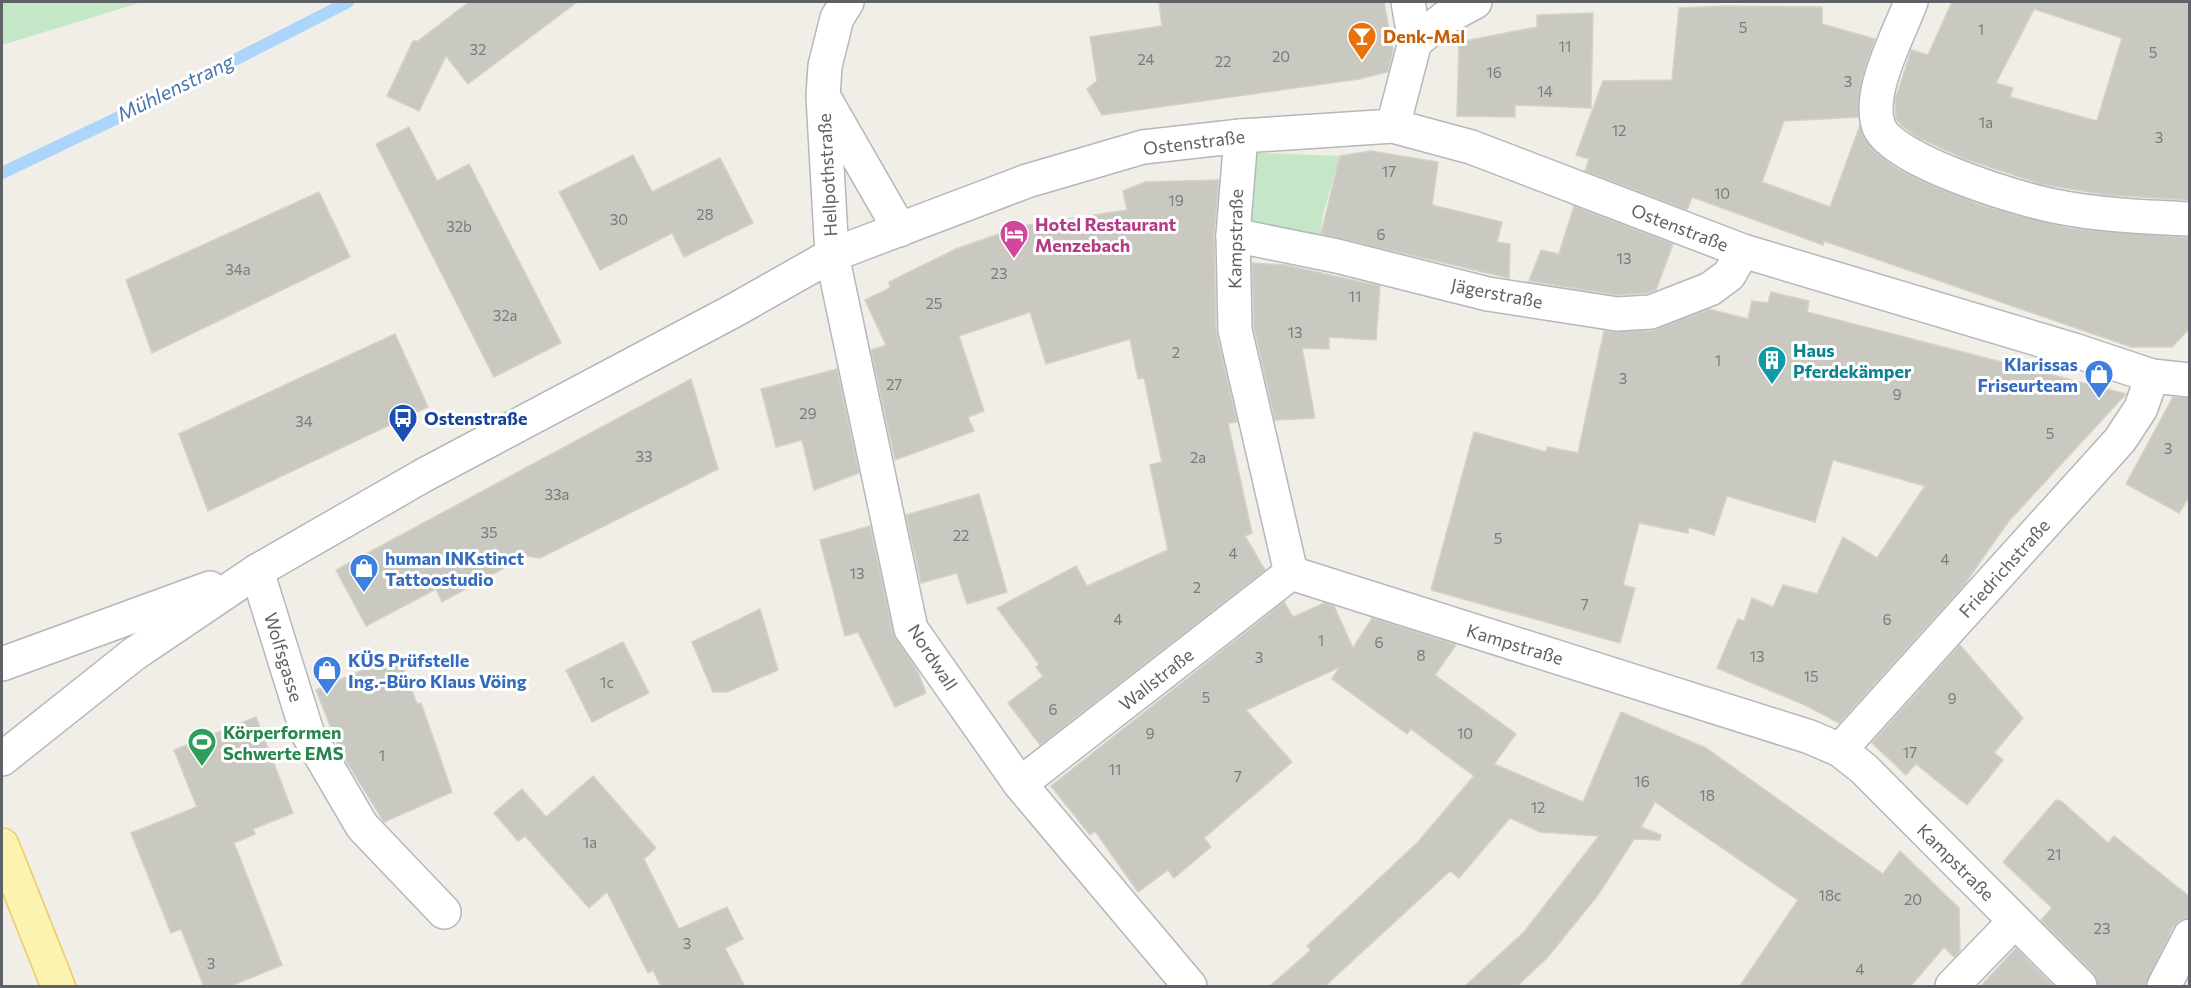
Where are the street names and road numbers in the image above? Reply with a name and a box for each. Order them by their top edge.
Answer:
street label: Hellpothstraße [813,113,841,237]
street label: Ostenstraße [1142,125,1246,159]
street label: Kampstraße [1223,189,1247,289]
street label: Ostenstraße [1628,198,1732,256]
street label: Jägerstraße [1449,273,1545,313]
street label: Friedrichstraße [1954,514,2054,622]
street label: Wolfsgasse [260,610,308,704]
street label: Kampstraße [1464,619,1566,669]
street label: Nordwall [904,620,962,694]
street label: Wallstraße [1114,643,1198,715]
street label: Kampstraße [1913,819,1999,905]

